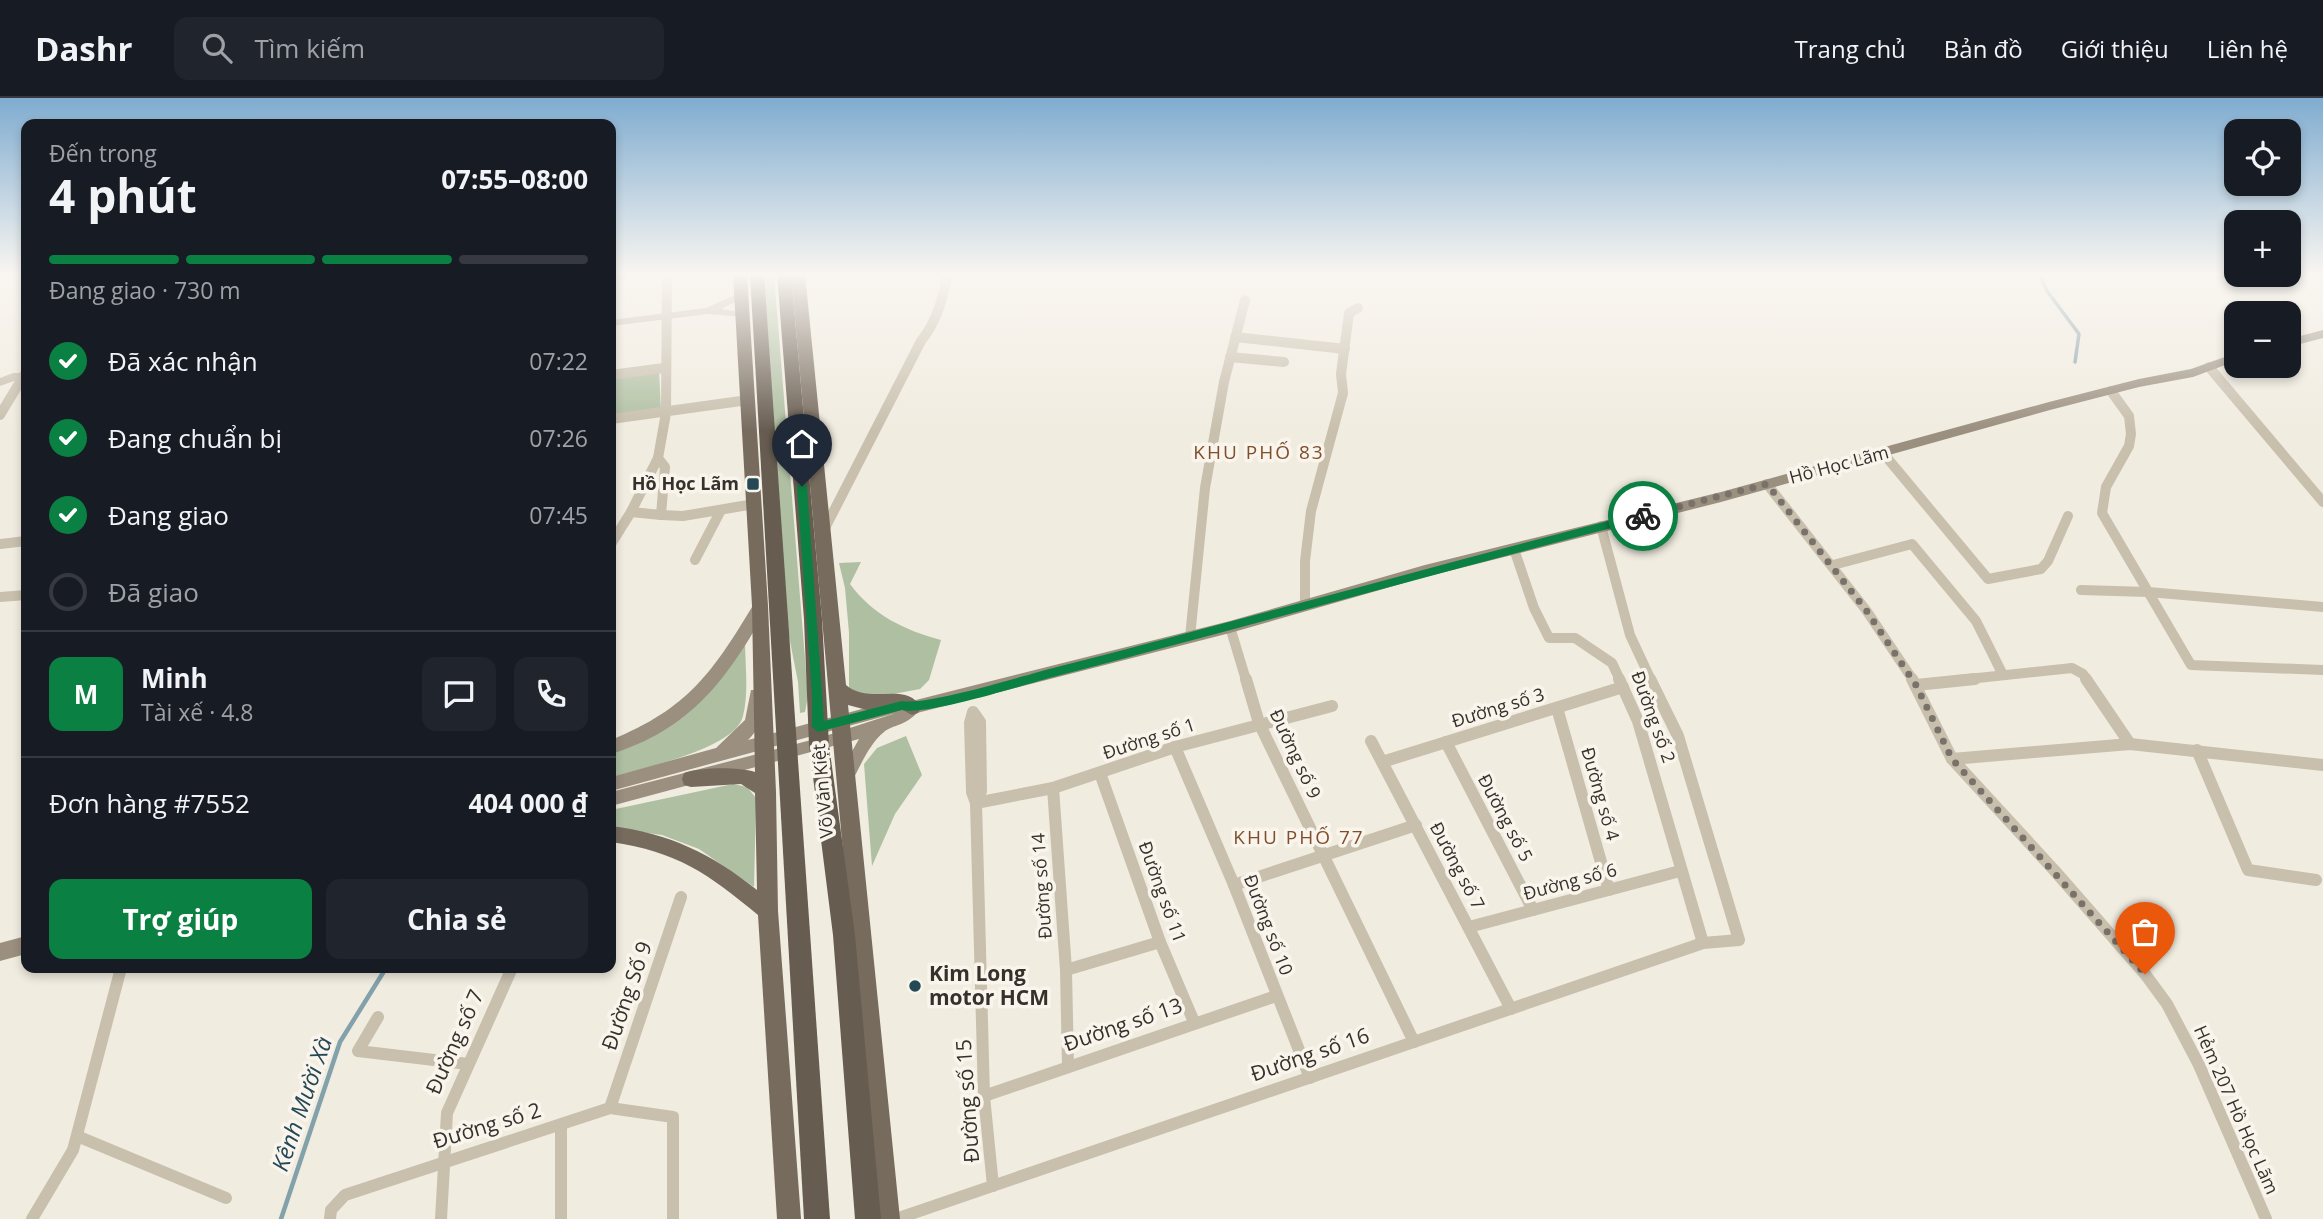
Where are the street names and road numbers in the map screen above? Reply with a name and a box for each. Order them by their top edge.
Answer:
street label: Hồ Học Lãm [1786,439,1891,489]
street label: Đường số 2 [1626,668,1682,766]
street label: Đường số 3 [1448,682,1547,733]
street label: Đường số 9 [1265,705,1327,802]
street label: Đường số 1 [1099,712,1198,764]
street label: Võ Văn Kiệt [806,743,838,839]
street label: Đường số 4 [1576,744,1626,843]
street label: Đường số 5 [1473,770,1539,865]
street label: Đường số 7 [1425,818,1491,913]
street label: Đường số 14 [1025,832,1057,940]
street label: Đường số 11 [1134,838,1192,946]
street label: Đường số 6 [1520,857,1619,905]
street label: Đường số 10 [1239,871,1299,978]
street label: Đường Số 9 [594,938,658,1054]
street label: Đường số 7 [419,985,490,1098]
street label: Đường số 13 [1060,991,1186,1057]
street label: Đường số 16 [1247,1021,1373,1087]
street label: Hẻm 207 Hồ Học Lãm [2189,1021,2285,1198]
street label: Đường số 15 [949,1038,985,1164]
street label: Đường số 2 [429,1095,544,1155]

